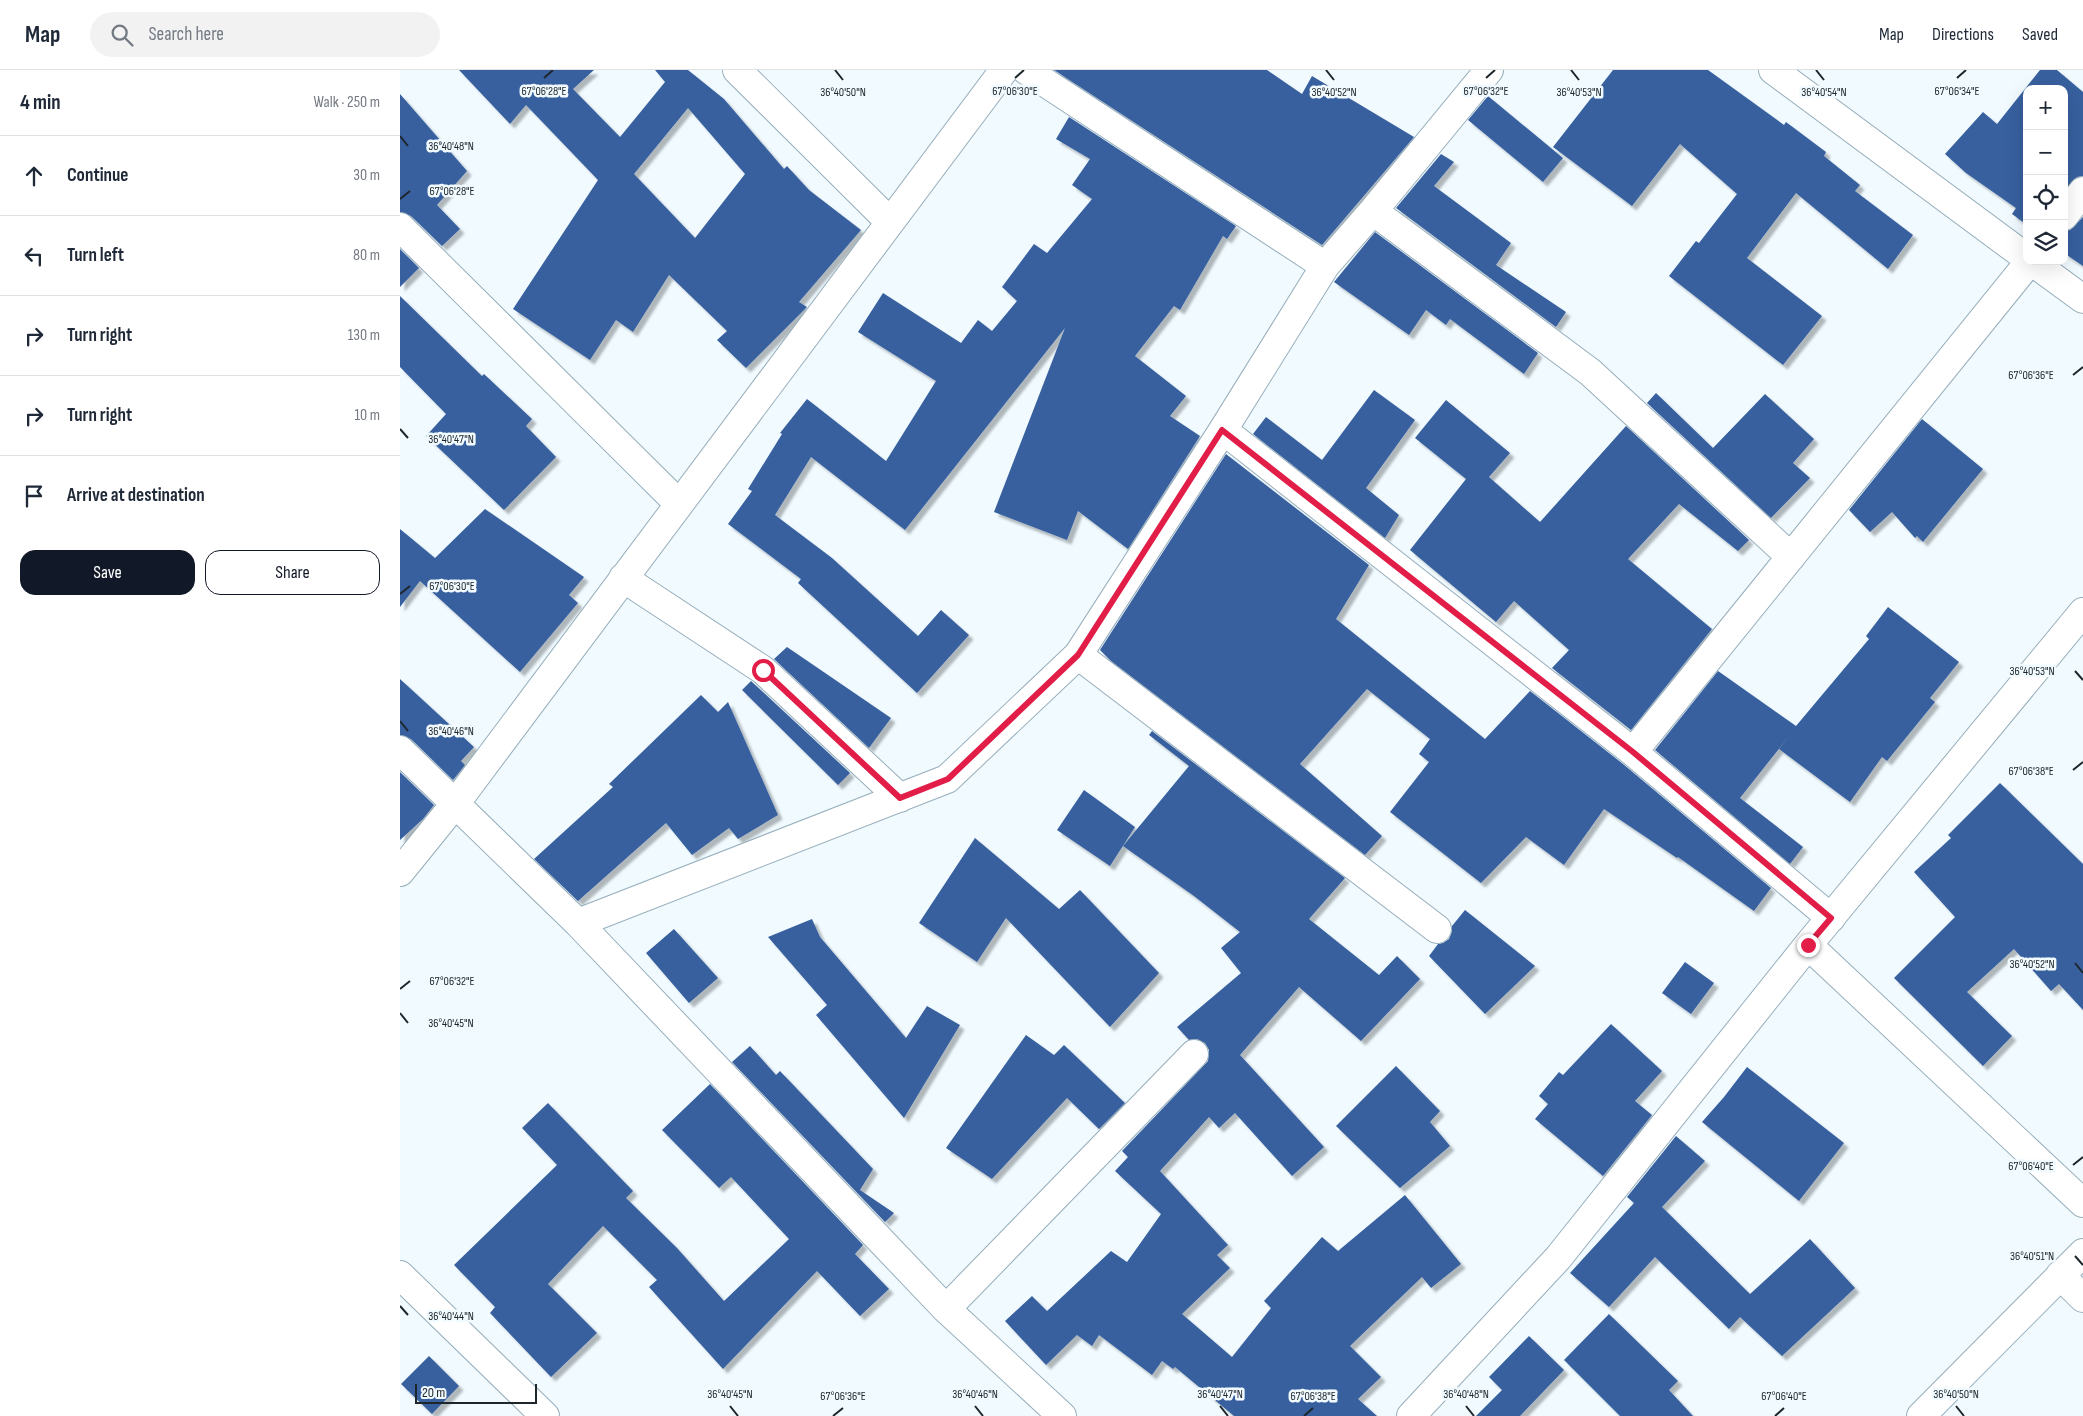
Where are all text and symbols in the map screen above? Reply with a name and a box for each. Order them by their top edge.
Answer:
search box [90,12,440,57]
text: Map [25,20,60,49]
icon: search [108,21,136,49]
text: Search here [148,23,224,46]
text: Map [1879,24,1904,45]
text: Directions [1932,24,1994,45]
text: Saved [2022,24,2058,45]
text: 67°06'28"E [521,84,567,99]
text: 67°06'30"E [992,84,1038,99]
text: 67°06'32"E [1463,84,1509,99]
text: 67°06'34"E [1934,84,1980,99]
text: 36°40'50"N [820,85,866,100]
text: 36°40'52"N [1311,85,1357,100]
text: 36°40'53"N [1556,85,1602,100]
text: 36°40'54"N [1801,85,1847,100]
map controls [2023,85,2068,265]
button: + [2023,85,2068,130]
text: 4 min [20,90,61,115]
text: Walk · 250 m [314,93,380,112]
button: − [2023,130,2068,175]
text: 36°40'48"N [428,139,474,154]
icon: ahead [20,162,48,190]
text: Continue [67,164,128,187]
text: 30 m [353,166,380,185]
button: locate [2023,175,2068,220]
text: 67°06'28"E [429,184,475,199]
button: layers [2023,220,2068,265]
icon: left [20,242,48,270]
text: Turn left [67,244,124,267]
text: 80 m [353,246,380,265]
icon: right [20,322,48,350]
text: Turn right [67,324,132,347]
text: 130 m [348,326,380,345]
text: 67°06'36"E [2008,368,2054,383]
icon: right [20,402,48,430]
text: Turn right [67,404,132,427]
text: 10 m [354,406,380,425]
text: 36°40'47"N [428,432,474,447]
icon: arrive [20,482,48,510]
text: Arrive at destination [67,484,205,507]
button: Save [20,550,195,595]
button: Share [205,550,380,595]
text: 67°06'30"E [429,579,475,594]
route start [752,659,775,682]
text: 36°40'53"N [2009,664,2055,679]
text: 36°40'46"N [428,724,474,739]
text: 67°06'38"E [2008,764,2054,779]
route end [1797,934,1820,957]
text: 36°40'52"N [2009,957,2055,972]
text: 67°06'32"E [429,974,475,989]
text: 36°40'45"N [428,1016,474,1031]
text: 67°06'40"E [2008,1159,2054,1174]
text: 36°40'51"N [2010,1249,2054,1264]
text: 36°40'44"N [428,1309,474,1324]
scale bar [415,1381,538,1404]
text: 20 m [422,1384,445,1401]
text: 36°40'45"N [707,1387,753,1402]
text: 36°40'46"N [952,1387,998,1402]
text: 36°40'47"N [1197,1387,1243,1402]
text: 36°40'48"N [1443,1387,1489,1402]
text: 36°40'50"N [1933,1387,1979,1402]
text: 67°06'36"E [820,1389,866,1404]
text: 67°06'38"E [1290,1389,1336,1404]
text: 67°06'40"E [1761,1389,1807,1404]

